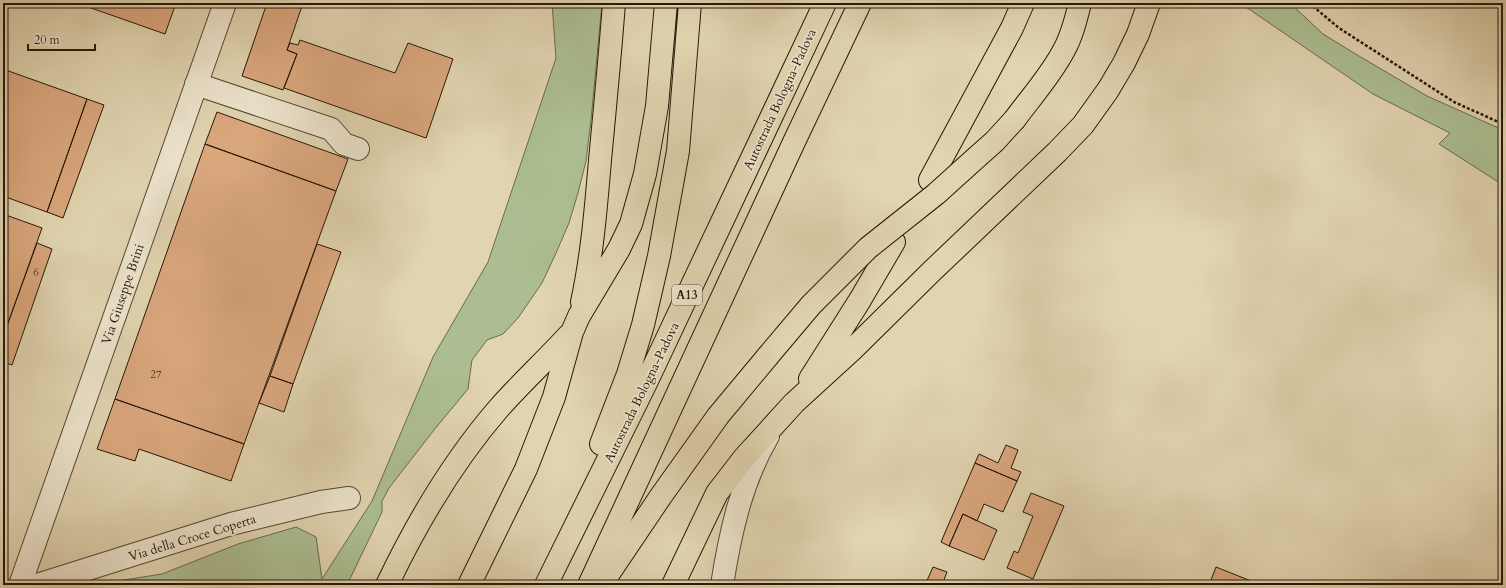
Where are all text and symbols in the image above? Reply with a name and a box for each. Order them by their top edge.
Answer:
street label: Autostrada Bologna-Padova [739,25,821,173]
scale bar [28,26,95,52]
text: 20 m [34,32,61,48]
street label: Via Giuseppe Brini [97,241,149,347]
house number: 6 [33,265,39,280]
road number: A13 [672,285,702,305]
street label: Autostrada Bologna-Padova [600,319,684,466]
house number: 27 [150,367,162,382]
street label: Via della Croce Coperta [126,510,258,566]

